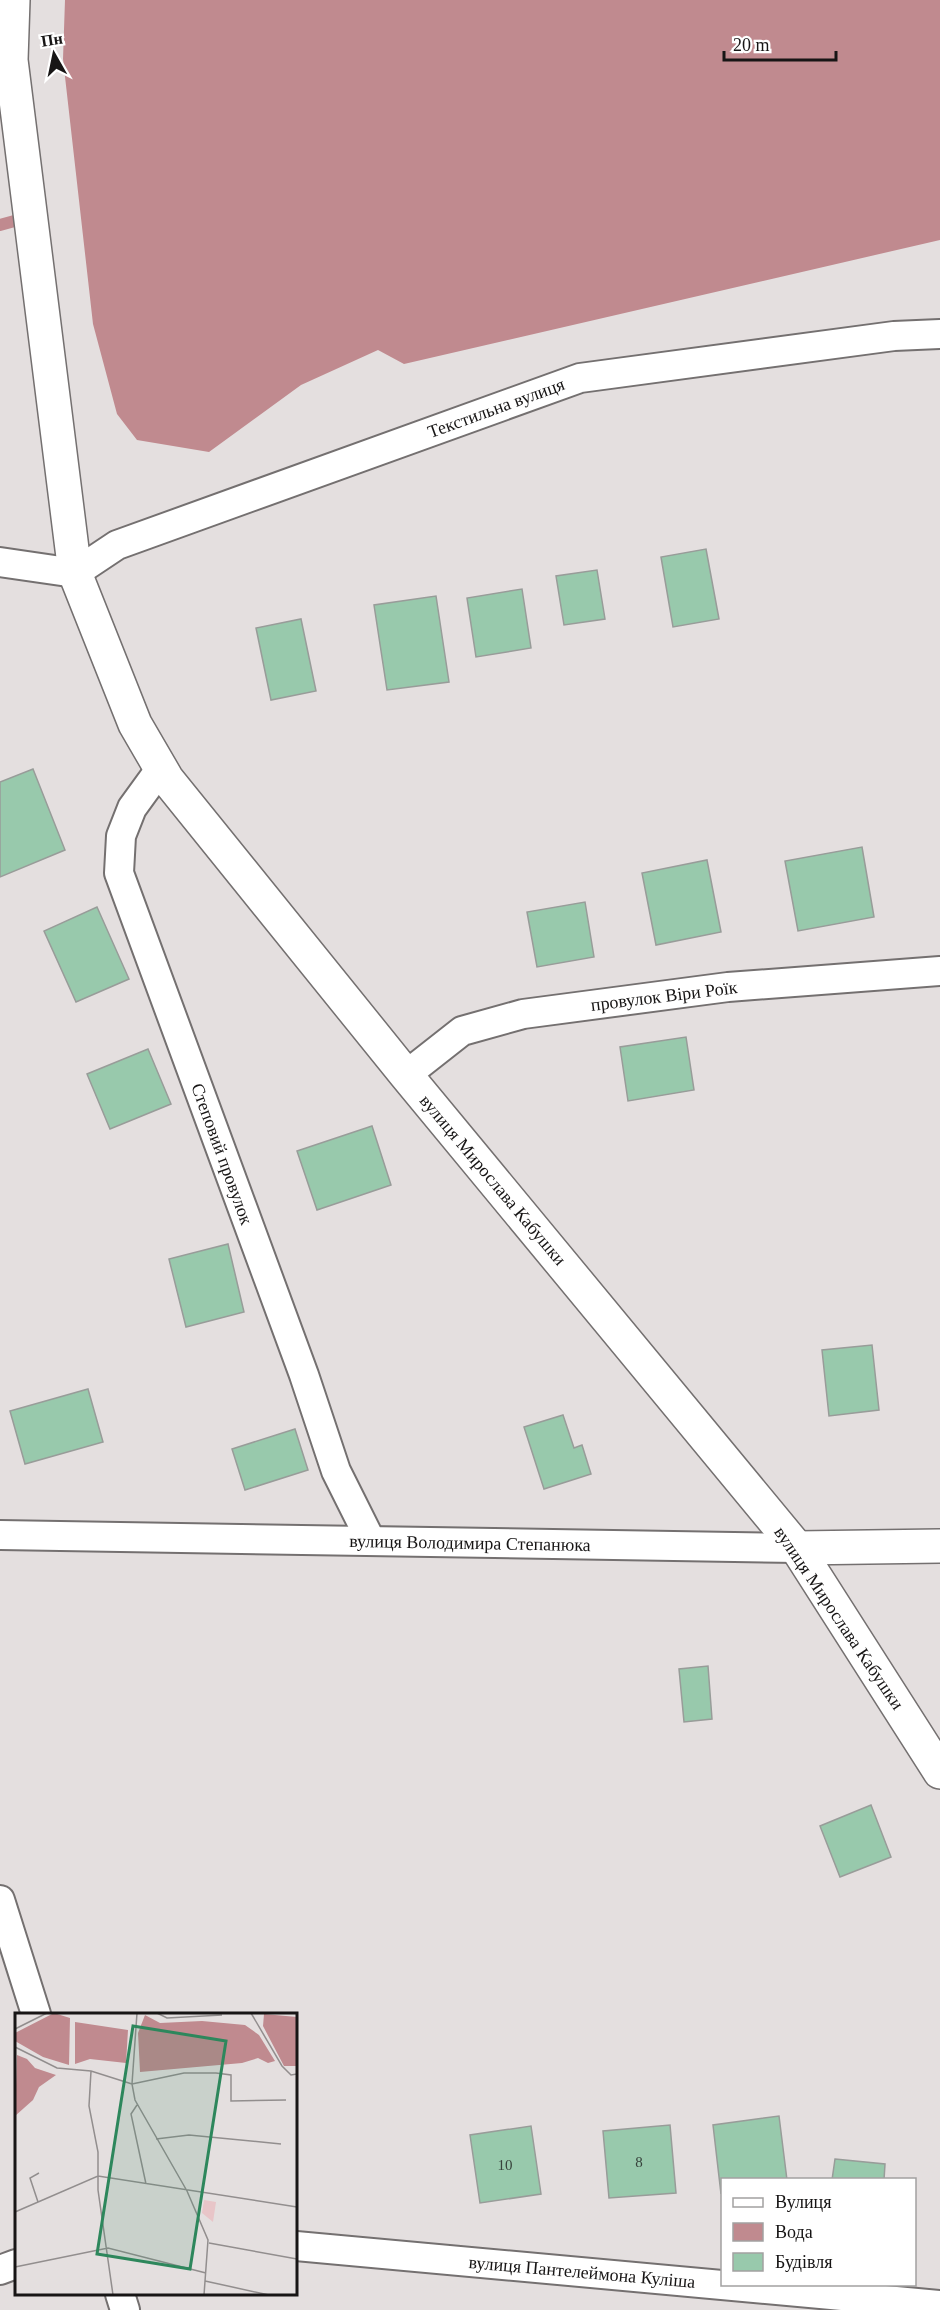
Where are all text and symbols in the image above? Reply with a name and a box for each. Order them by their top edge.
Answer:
north arrow [24,24,84,84]
scale bar [724,24,836,62]
text: Пн [40,30,64,50]
text: 20 m [733,35,770,55]
street label: Текстильна вулиця [425,374,567,442]
street label: провулок Віри Роїк [590,977,739,1015]
street label: Степовий провулок [187,1081,257,1228]
street label: вулиця Мирослава Кабушки [416,1091,570,1270]
street label: вулиця Мирослава Кабушки [770,1523,908,1714]
street label: вулиця Володимира Степанюка [349,1531,591,1555]
inset map [15,2013,297,2295]
house number: 8 [635,2154,643,2170]
house number: 10 [498,2157,513,2173]
legend [721,2178,916,2286]
text: Вулиця [775,2192,832,2212]
text: Вода [775,2222,813,2242]
street label: вулиця Пантелеймона Куліша [468,2252,696,2292]
text: Будівля [775,2252,832,2272]

